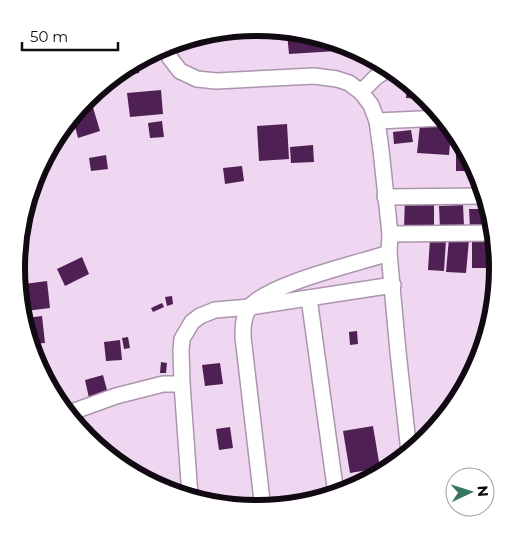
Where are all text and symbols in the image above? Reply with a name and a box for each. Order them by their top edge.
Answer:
scale bar [22,20,119,52]
text: 50 m [30,27,68,46]
north arrow [445,467,495,517]
text: N [474,485,492,497]

